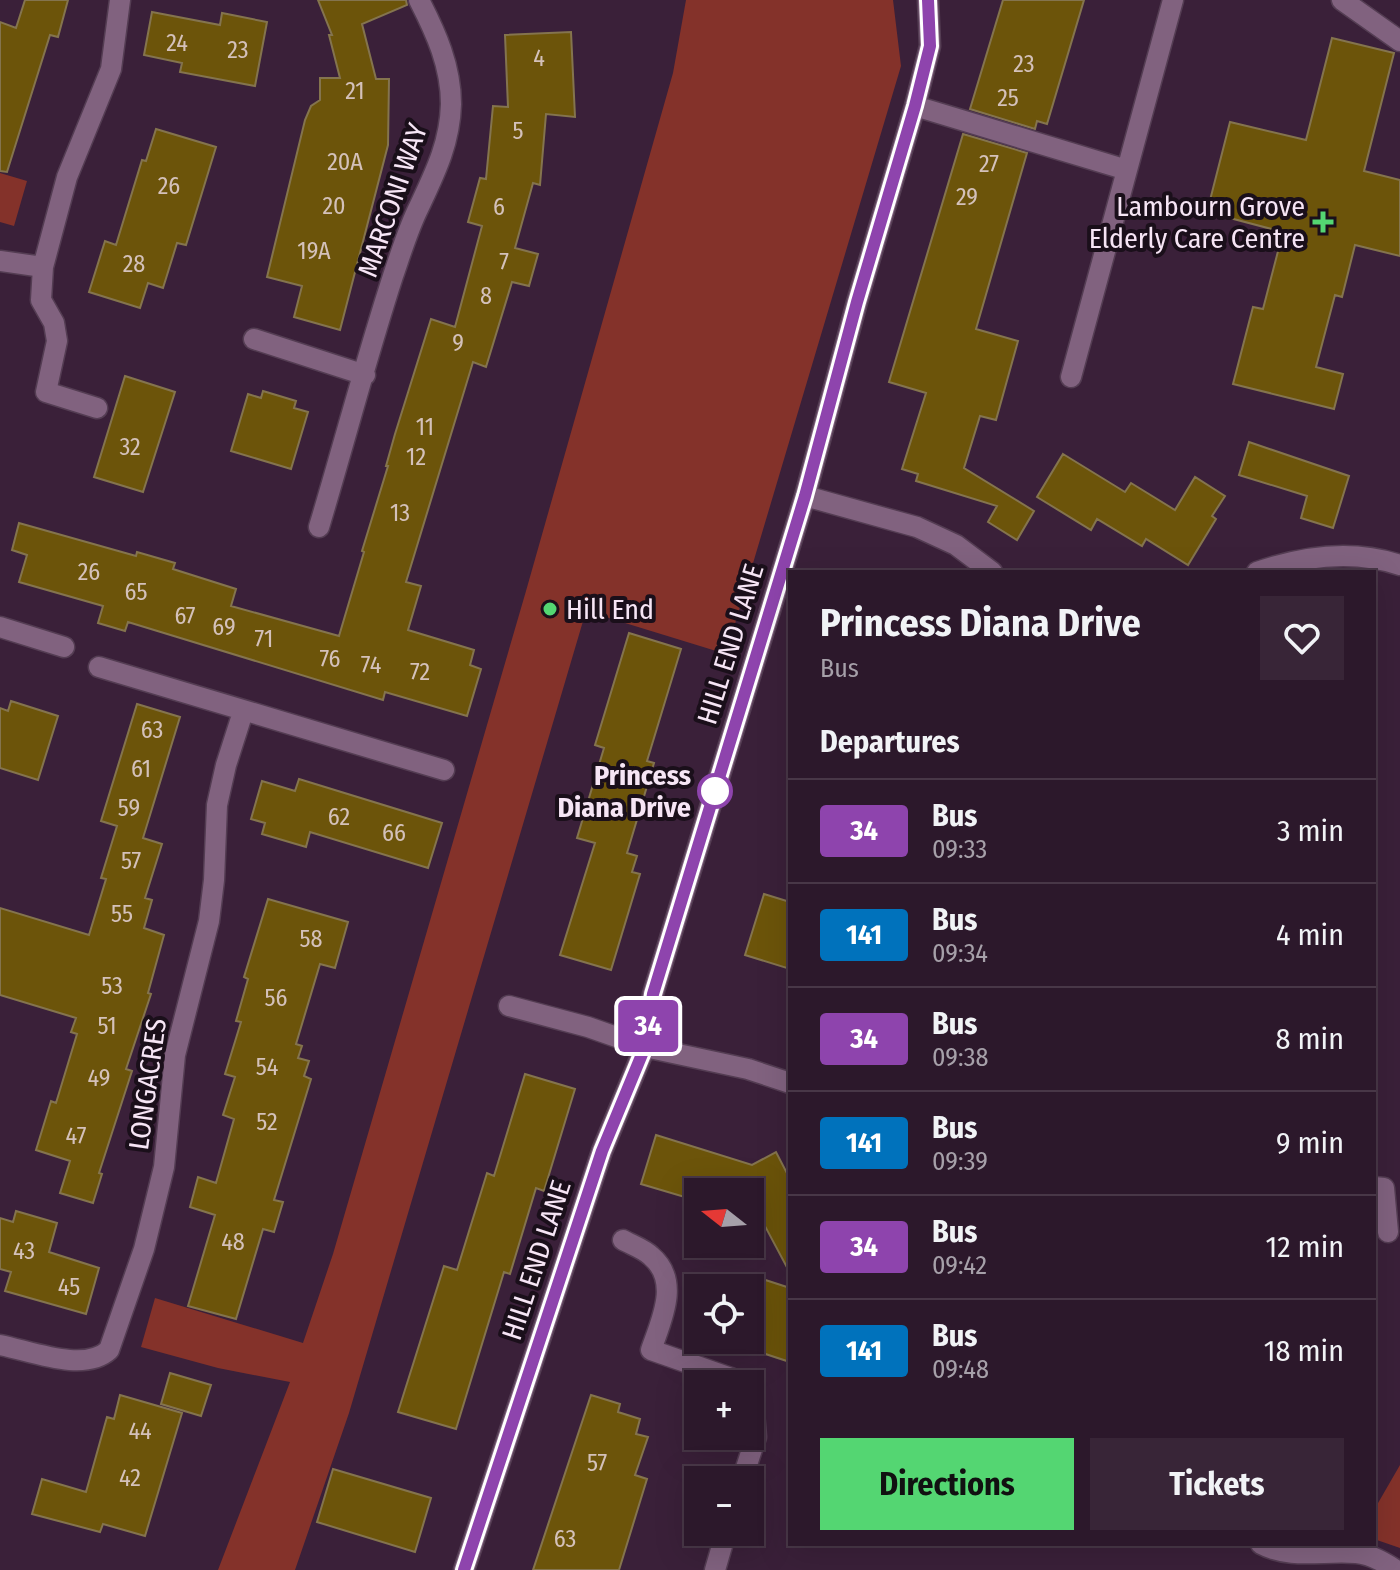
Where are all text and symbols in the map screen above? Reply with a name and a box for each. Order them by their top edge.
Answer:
house number: 24 [166,29,188,57]
house number: 23 [227,36,249,64]
house number: 4 [533,44,545,72]
house number: 23 [1013,50,1035,78]
house number: 21 [345,77,365,105]
house number: 25 [997,84,1019,112]
house number: 5 [512,117,524,145]
street label: MARCONI WAY [351,119,434,281]
house number: 20A [327,148,363,176]
house number: 27 [979,150,999,178]
house number: 26 [158,172,180,200]
house number: 29 [956,183,978,211]
place label: Lambourn Grove Elderly Care Centre [1089,190,1305,255]
house number: 20 [322,192,346,220]
house number: 6 [493,193,505,221]
marker: Lambourn Grove Elderly Care Centre [1312,211,1334,233]
house number: 19A [297,237,331,265]
house number: 7 [499,248,509,276]
house number: 28 [123,250,145,278]
house number: 8 [480,282,492,310]
house number: 9 [452,329,464,357]
house number: 11 [416,413,434,441]
house number: 32 [119,433,141,461]
house number: 12 [406,443,426,471]
house number: 13 [390,499,410,527]
house number: 26 [78,558,100,586]
street label: HILL END LANE [690,560,771,728]
house number: 65 [125,578,147,606]
place label: Hill End [566,593,654,626]
button: heart [1260,596,1344,680]
marker: Hill End [541,600,559,618]
text: Princess Diana Drive [820,600,1141,646]
house number: 67 [174,602,196,630]
house number: 69 [212,613,236,641]
house number: 71 [255,625,273,653]
house number: 76 [319,645,341,673]
house number: 74 [361,651,381,679]
text: Bus [820,653,859,684]
house number: 72 [410,658,430,686]
house number: 63 [141,716,163,744]
text: Departures [820,724,960,760]
house number: 61 [131,755,151,783]
place label: Princess Diana Drive [557,759,691,824]
marker: Princess Diana Drive [698,774,732,808]
house number: 59 [118,794,140,822]
text: Bus [932,798,977,834]
house number: 62 [328,803,350,831]
text: 3 min [1277,813,1344,849]
text: 34 [850,814,878,847]
house number: 66 [382,819,406,847]
text: 09:33 [932,834,987,865]
house number: 57 [121,847,141,875]
house number: 55 [111,900,133,928]
text: Bus [932,902,977,938]
text: 4 min [1276,917,1344,953]
text: 141 [846,918,882,951]
house number: 58 [299,925,323,953]
text: 09:34 [932,938,988,969]
house number: 53 [101,972,123,1000]
house number: 56 [265,984,287,1012]
line badge: 34 [612,1000,684,1052]
text: Bus [932,1006,977,1042]
text: 34 [634,1009,662,1042]
house number: 51 [97,1012,117,1040]
street label: LONGACRES [122,1016,173,1152]
text: 8 min [1276,1021,1344,1057]
text: 34 [850,1022,878,1055]
text: 09:38 [932,1042,988,1073]
house number: 54 [256,1053,278,1081]
house number: 49 [88,1064,110,1092]
house number: 52 [256,1108,278,1136]
text: Bus [932,1110,977,1146]
house number: 47 [66,1122,87,1150]
text: 9 min [1276,1125,1344,1161]
text: 141 [846,1126,882,1159]
text: 09:39 [932,1146,988,1177]
street label: HILL END LANE [495,1176,578,1344]
north arrow [684,1178,764,1258]
map controls [684,1178,764,1546]
text: Bus [932,1214,977,1250]
house number: 48 [221,1228,245,1256]
text: 12 min [1266,1229,1344,1265]
text: 34 [850,1230,878,1263]
house number: 43 [13,1237,35,1265]
text: 09:42 [932,1250,987,1281]
house number: 45 [58,1273,80,1301]
button: locate [684,1274,764,1354]
text: Bus [932,1318,977,1354]
text: 18 min [1264,1333,1344,1369]
text: 141 [846,1334,882,1367]
text: 09:48 [932,1354,989,1385]
button: + [684,1370,764,1450]
house number: 44 [128,1417,152,1445]
button: Directions [820,1438,1074,1530]
button: Tickets [1090,1438,1344,1530]
house number: 57 [587,1449,607,1477]
house number: 42 [119,1464,141,1492]
button: − [684,1466,764,1546]
house number: 63 [554,1525,576,1553]

